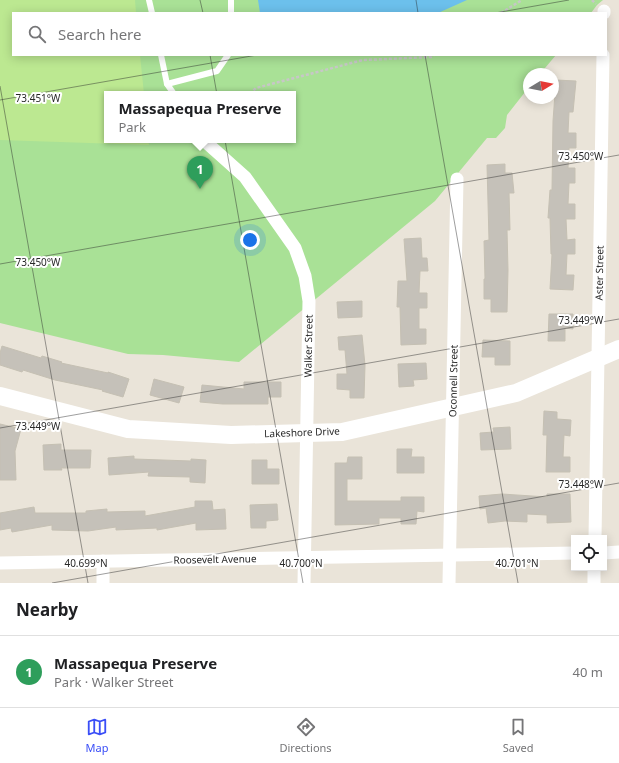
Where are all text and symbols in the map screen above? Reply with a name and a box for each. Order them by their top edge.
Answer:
search box [12,12,607,56]
icon: search [26,23,48,45]
text: Search here [58,24,141,44]
north arrow [523,68,559,104]
text: 73.451°W [16,91,61,105]
popup [104,91,296,143]
text: Massapequa Preserve [118,98,282,118]
text: Park [118,118,146,136]
text: 73.450°W [559,149,604,163]
pin: 1 [187,156,213,189]
your location [240,230,260,250]
street label: Aster Street [592,245,606,301]
text: 73.450°W [16,255,61,269]
text: 73.449°W [559,313,604,327]
street label: Walker Street [300,314,316,378]
street label: Oconnell Street [445,344,461,417]
text: 73.449°W [16,419,61,433]
street label: Lakeshore Drive [264,424,340,440]
text: 73.448°W [559,477,604,491]
map controls [571,535,607,571]
button: locate [571,535,607,571]
street label: Roosevelt Avenue [173,551,257,567]
text: 40.699°N [64,556,108,570]
text: 40.700°N [279,556,323,570]
text: 40.701°N [495,556,539,570]
text: Nearby [16,598,78,621]
text: Massapequa Preserve [54,653,217,673]
text: 1 [25,663,33,681]
text: 40 m [573,663,603,681]
text: Park · Walker Street [54,673,174,691]
tab: Map [86,716,108,755]
tab: Directions [279,716,332,755]
tab: Saved [503,716,533,755]

